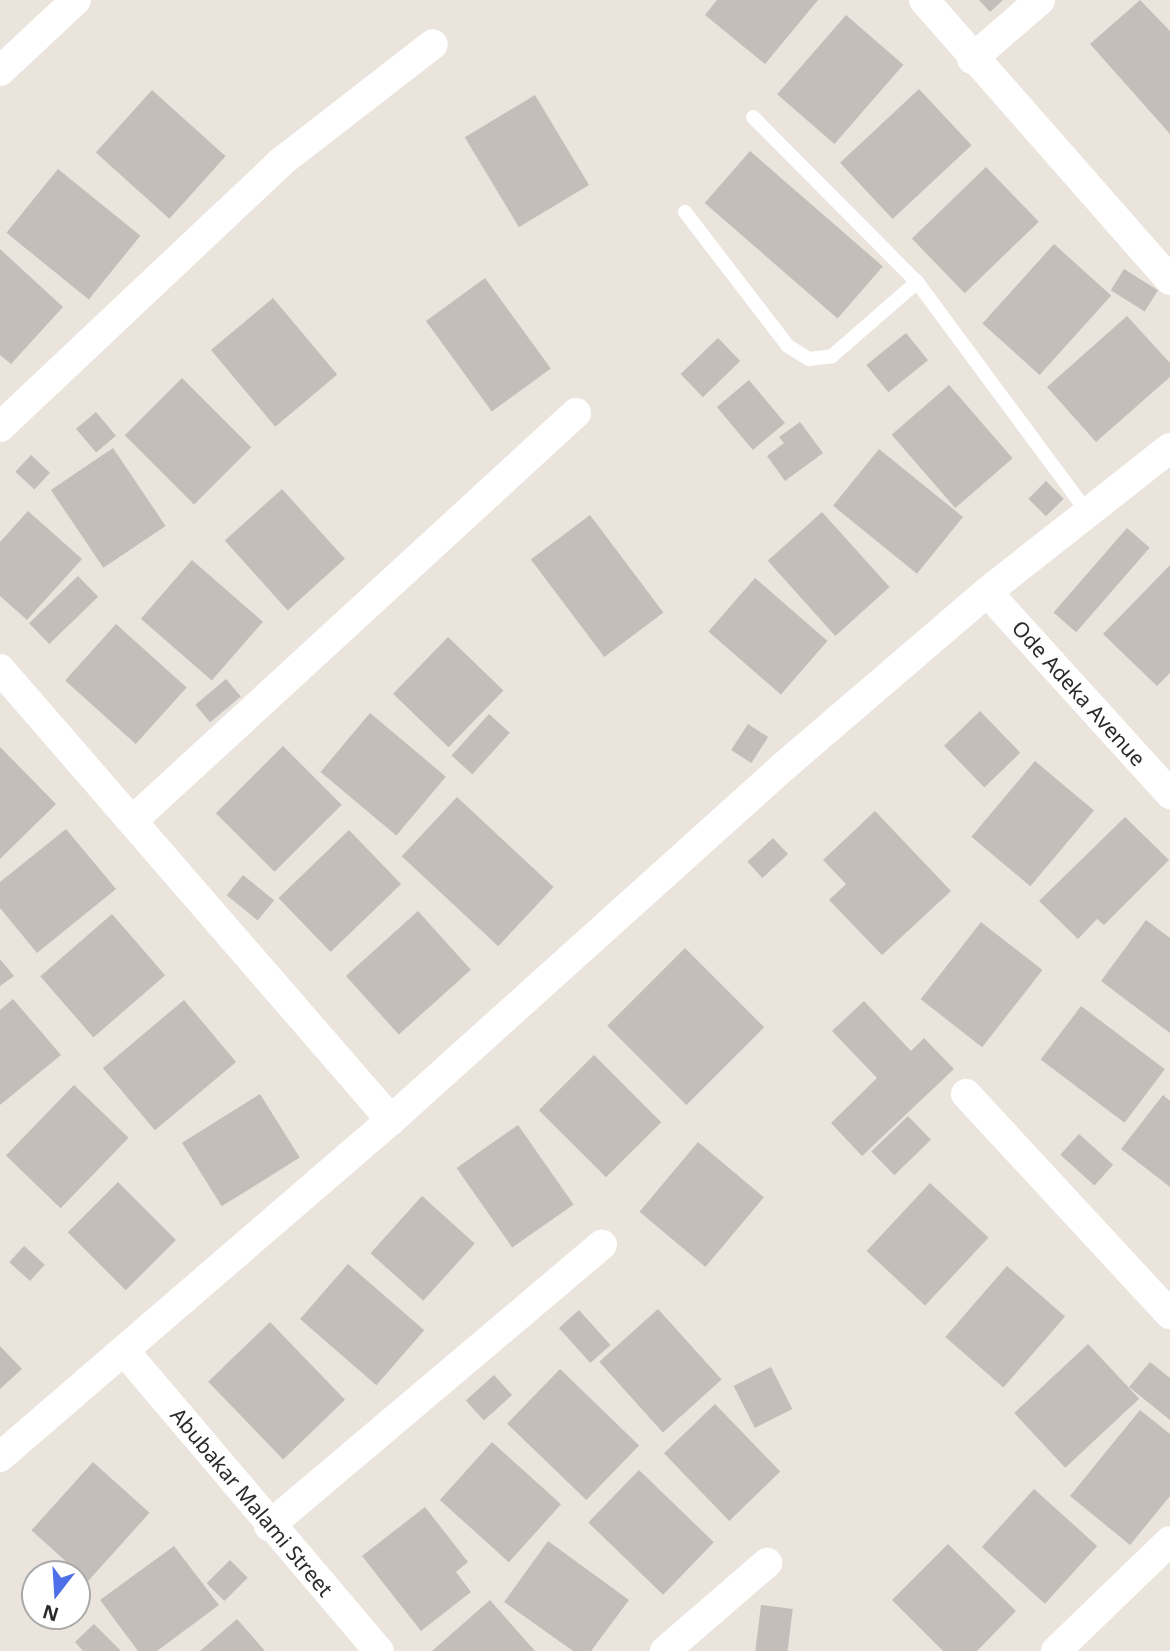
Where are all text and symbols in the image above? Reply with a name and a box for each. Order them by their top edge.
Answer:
street label: Ode Adeka Avenue [1007,615,1151,771]
street label: Abubakar Malami Street [166,1403,338,1601]
north arrow [21,1560,91,1630]
text: N [39,1598,62,1628]

